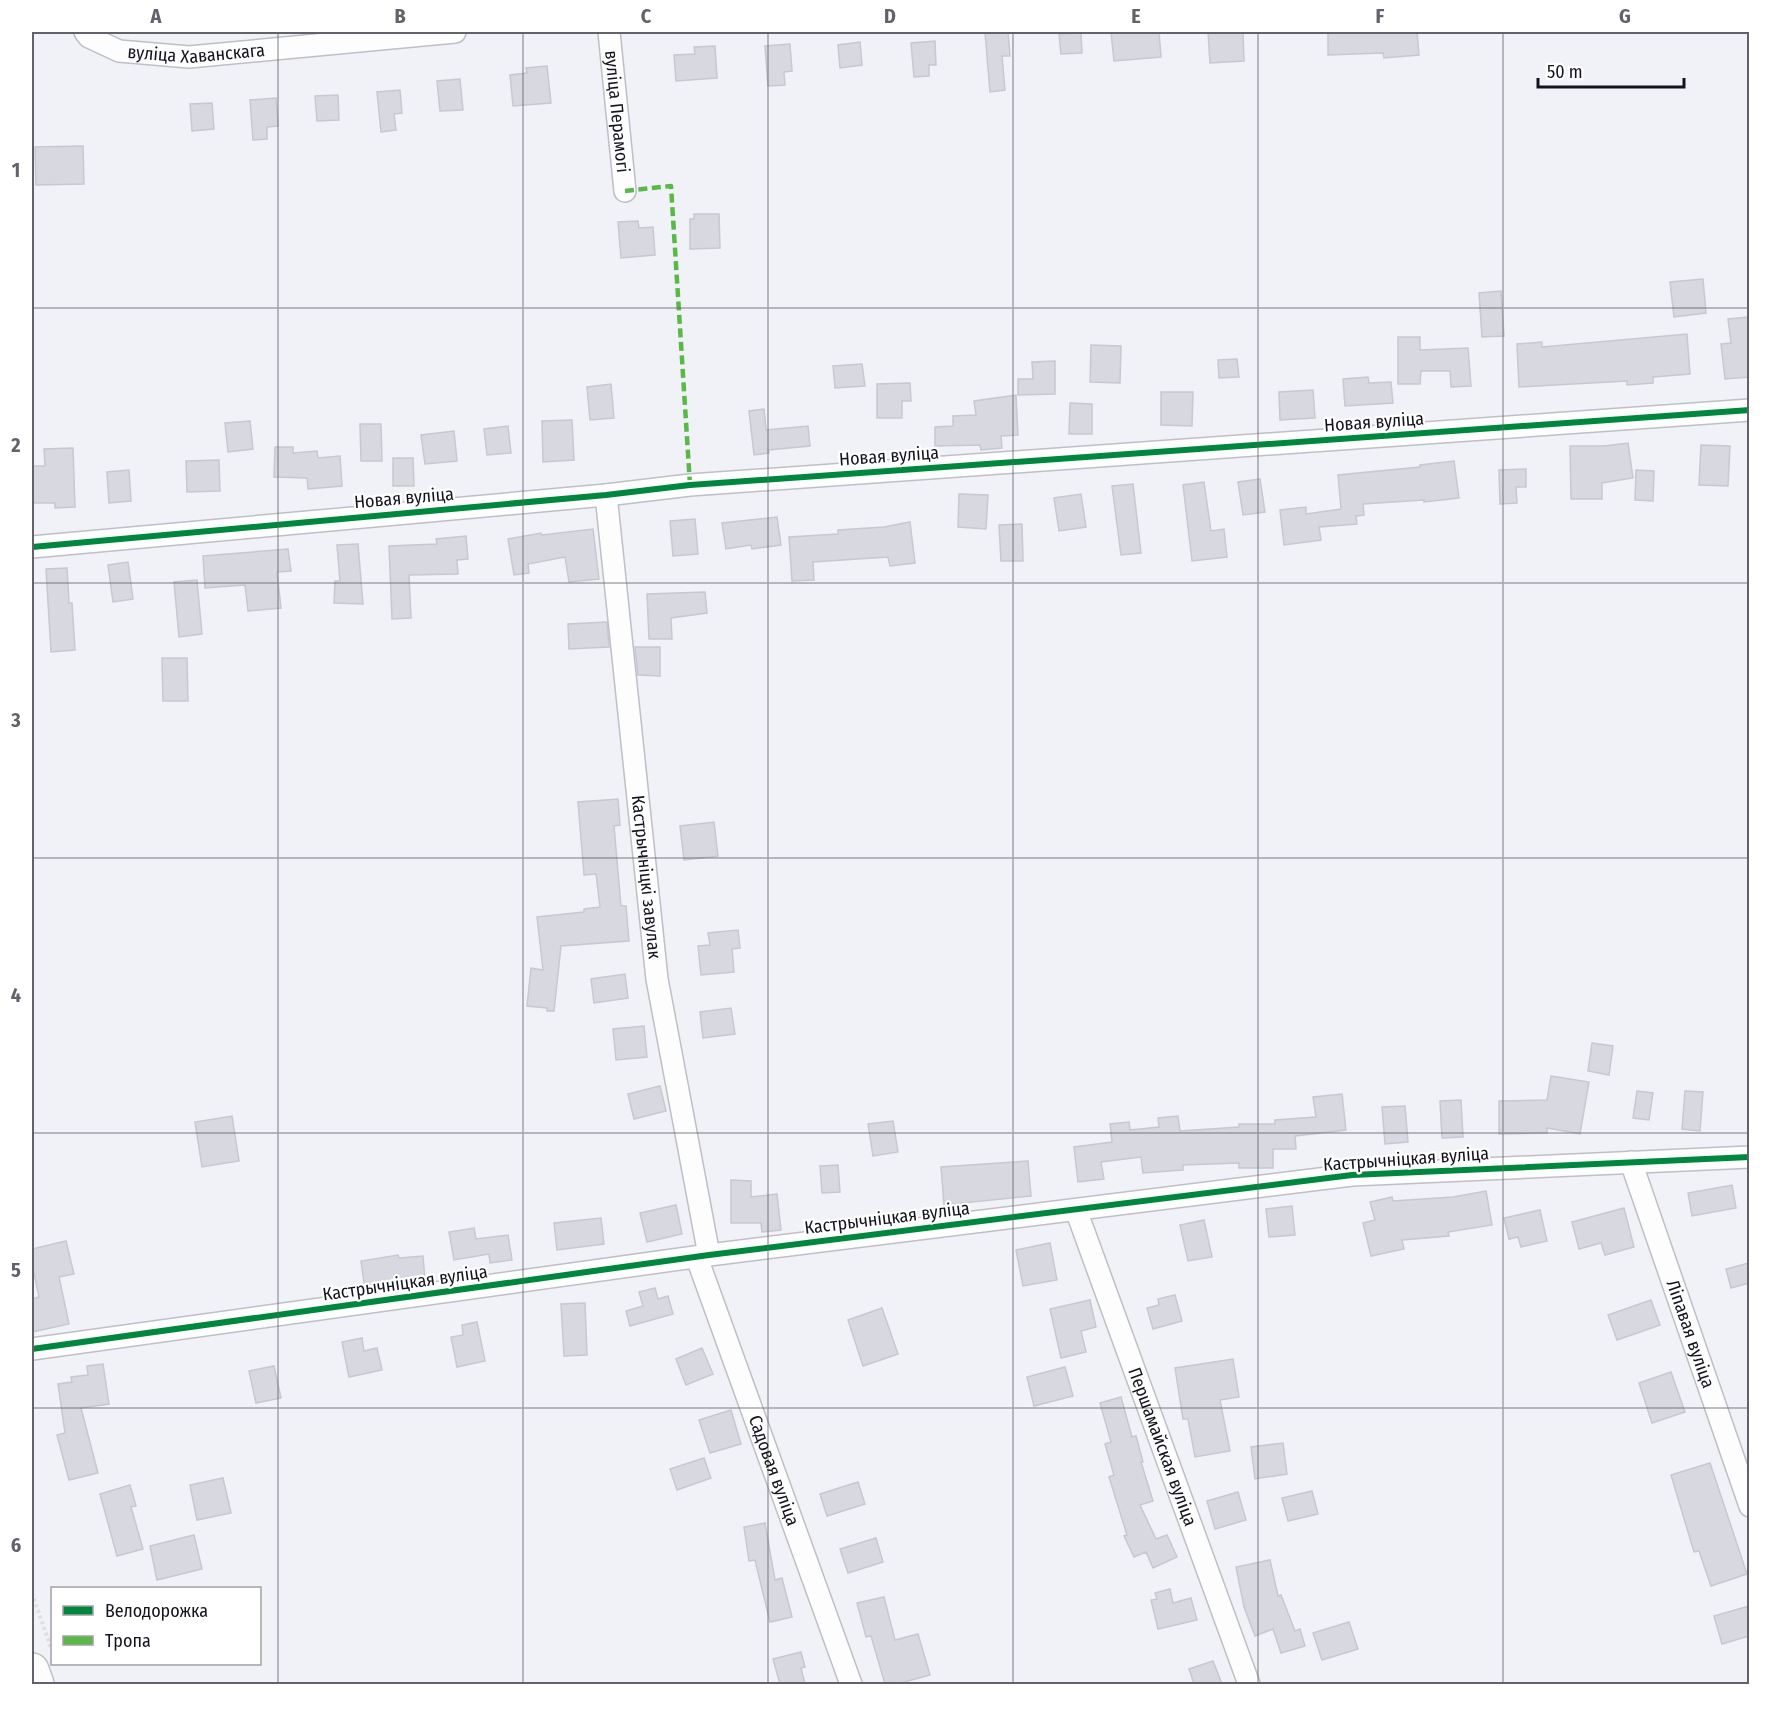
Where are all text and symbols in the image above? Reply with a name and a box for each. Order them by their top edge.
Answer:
text: A [150,4,163,28]
text: B [394,4,406,28]
text: C [641,4,652,28]
text: D [884,4,896,28]
text: E [1131,4,1141,28]
text: F [1376,4,1385,28]
text: G [1619,4,1631,28]
street label: вуліца Хаванскага [127,39,266,68]
street label: вуліца Перамогі [600,49,634,174]
scale bar [1538,51,1684,89]
text: 50 m [1547,61,1583,83]
text: 1 [12,158,20,182]
street label: Новая вуліца [1323,408,1425,436]
text: 2 [10,433,21,457]
street label: Новая вуліца [838,442,940,470]
street label: Новая вуліца [353,483,455,513]
text: 3 [10,708,21,732]
street label: Кастрычніцкі завулак [627,794,666,960]
text: 4 [11,983,21,1007]
street label: Кастрычніцкая вуліца [1322,1142,1490,1176]
street label: Кастрычніцкая вуліца [803,1197,971,1239]
text: 5 [11,1258,21,1282]
street label: Кастрычніцкая вуліца [321,1261,489,1305]
street label: Ліпавая вуліца [1662,1277,1719,1391]
street label: Першамайская вуліца [1123,1364,1201,1529]
street label: Садовая вуліца [744,1412,804,1529]
text: 6 [11,1533,21,1557]
legend [51,1587,261,1665]
text: Велодорожка [105,1600,208,1622]
text: Тропа [105,1630,151,1652]

